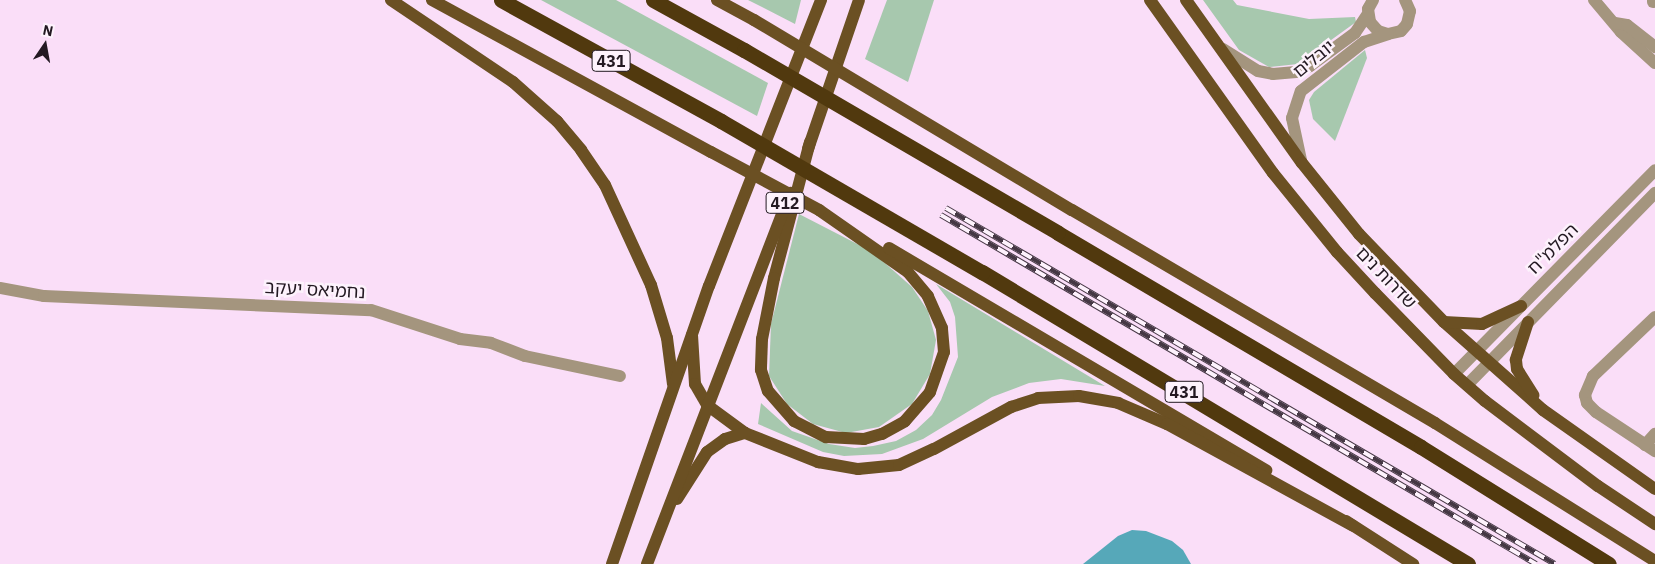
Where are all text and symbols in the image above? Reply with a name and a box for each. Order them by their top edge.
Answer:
north arrow [20,20,70,70]
text: N [41,20,55,40]
street label: יובלים [1289,36,1339,82]
road number: 431 [591,48,631,74]
road number: 412 [765,190,805,217]
street label: הפלמ"ח [1523,219,1583,279]
street label: שדרות נים [1351,243,1421,313]
street label: נחמיאס יעקב [264,277,366,303]
road number: 431 [1164,378,1204,406]

